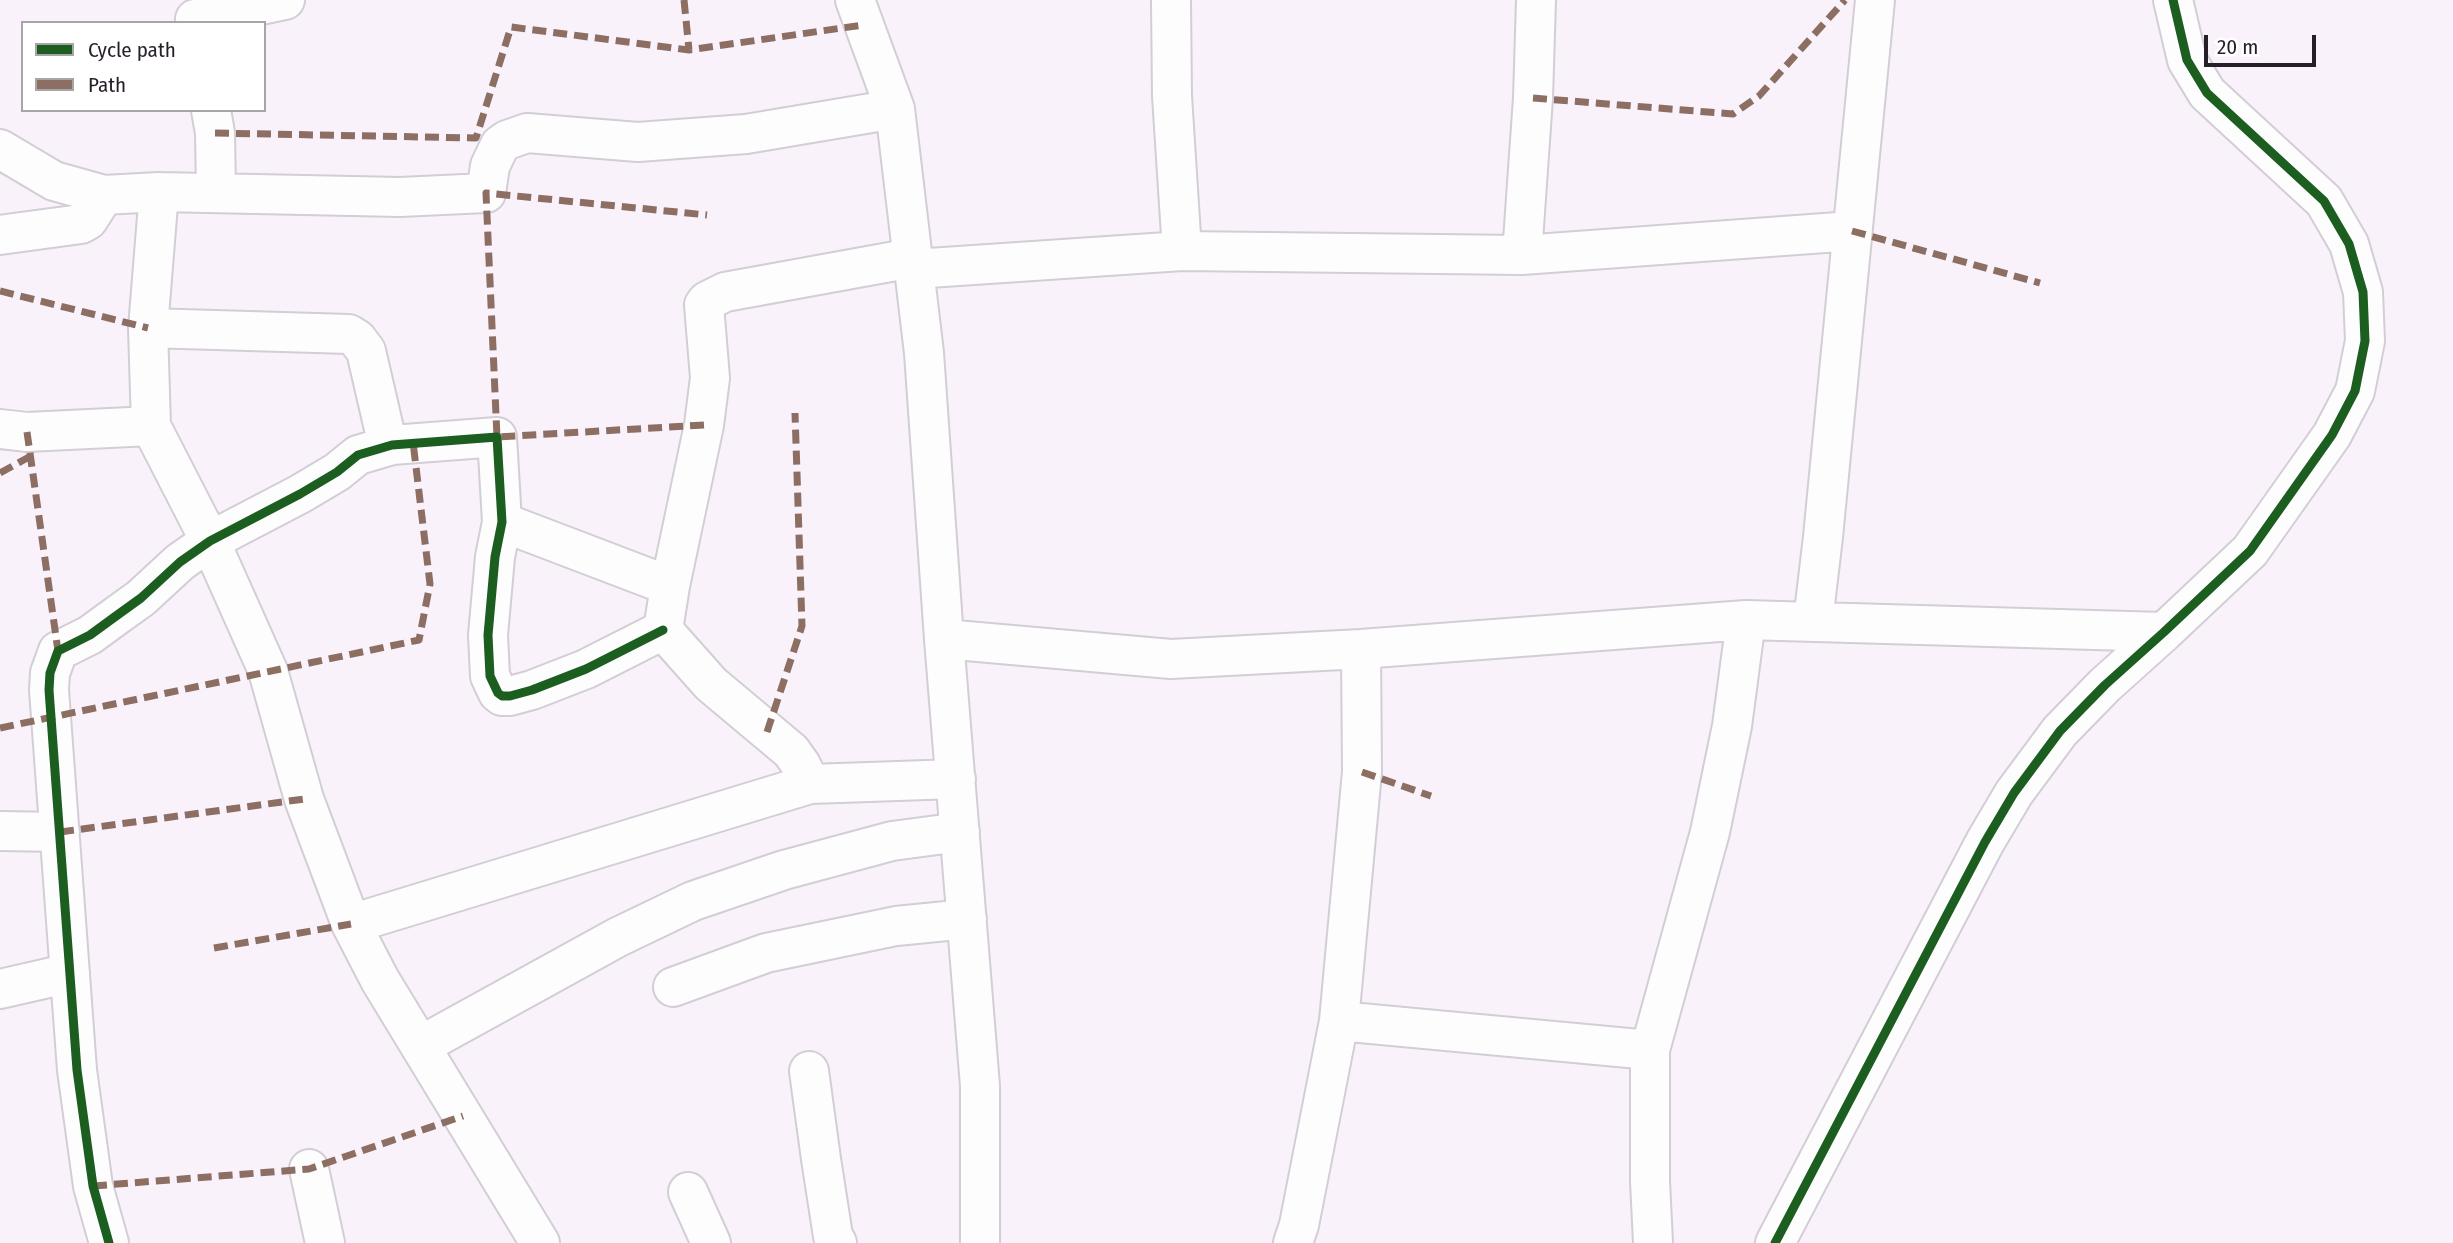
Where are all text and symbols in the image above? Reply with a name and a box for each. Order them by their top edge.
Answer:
legend [21,21,266,112]
scale bar [2208,21,2320,65]
text: 20 m [2217,34,2258,60]
text: Cycle path [88,37,176,63]
text: Path [88,72,126,98]

